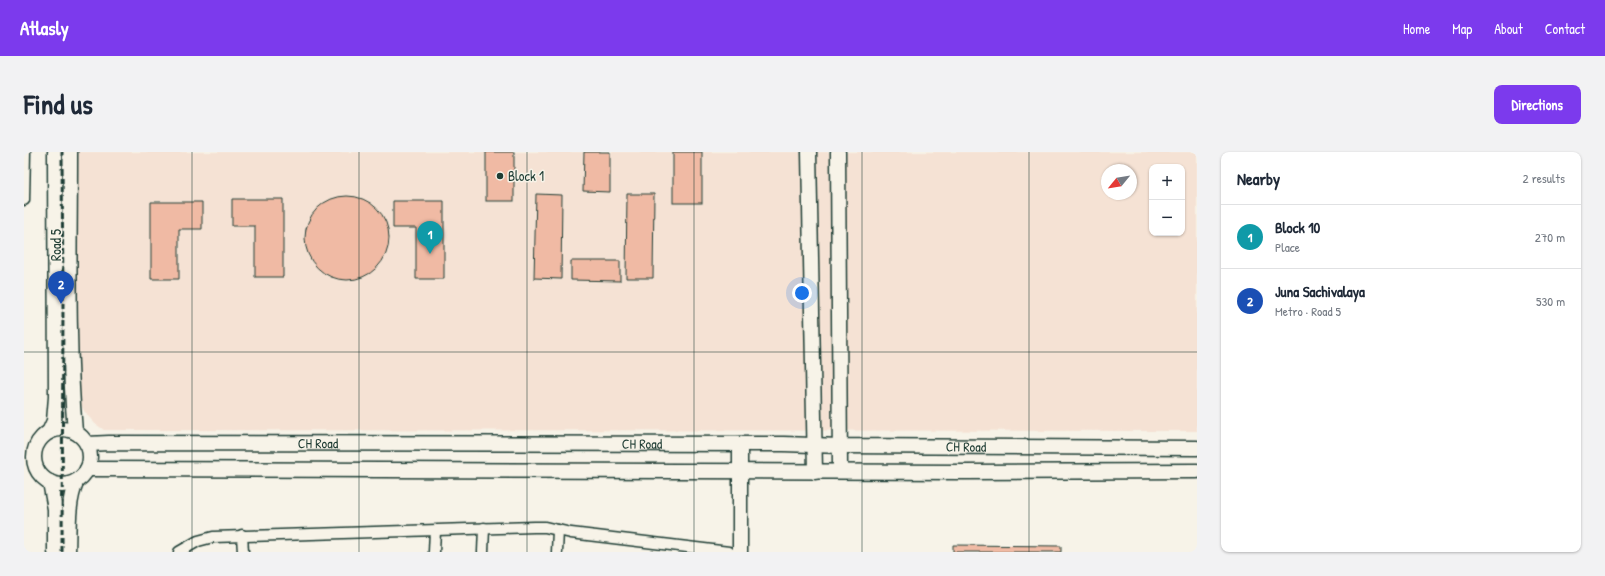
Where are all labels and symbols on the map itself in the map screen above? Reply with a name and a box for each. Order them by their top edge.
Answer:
north arrow [1101,164,1137,200]
place label: Block 1 [508,166,544,185]
marker: Block 1 [495,171,505,181]
pin: 1 [417,221,443,254]
street label: Road 5 [46,229,65,261]
pin: 2 [48,271,74,304]
your location [792,283,812,303]
street label: CH Road [298,433,339,452]
street label: CH Road [622,434,663,453]
street label: CH Road [946,437,987,456]

